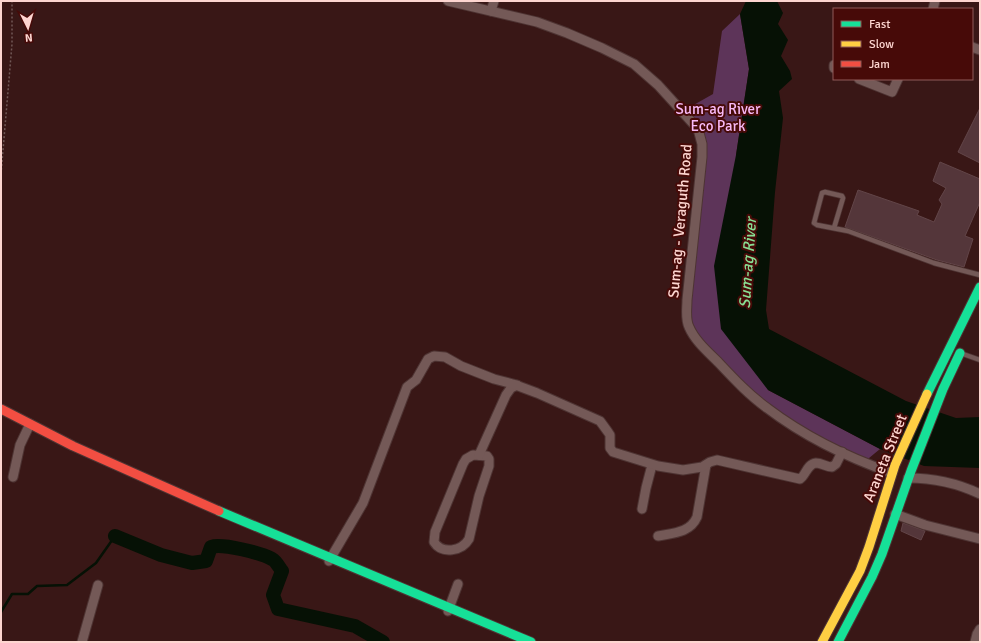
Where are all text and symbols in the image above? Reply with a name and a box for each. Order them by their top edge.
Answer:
north arrow [8,8,48,48]
legend [833,8,973,80]
text: Fast [869,17,890,32]
text: N [24,31,33,44]
text: Slow [869,37,894,52]
text: Jam [869,57,890,72]
park label: Sum-ag River Eco Park [675,100,761,135]
street label: Sum-ag - Veraguth Road [664,143,696,299]
water label: Sum-ag River [735,215,761,309]
street label: Araneta Street [859,411,911,505]

